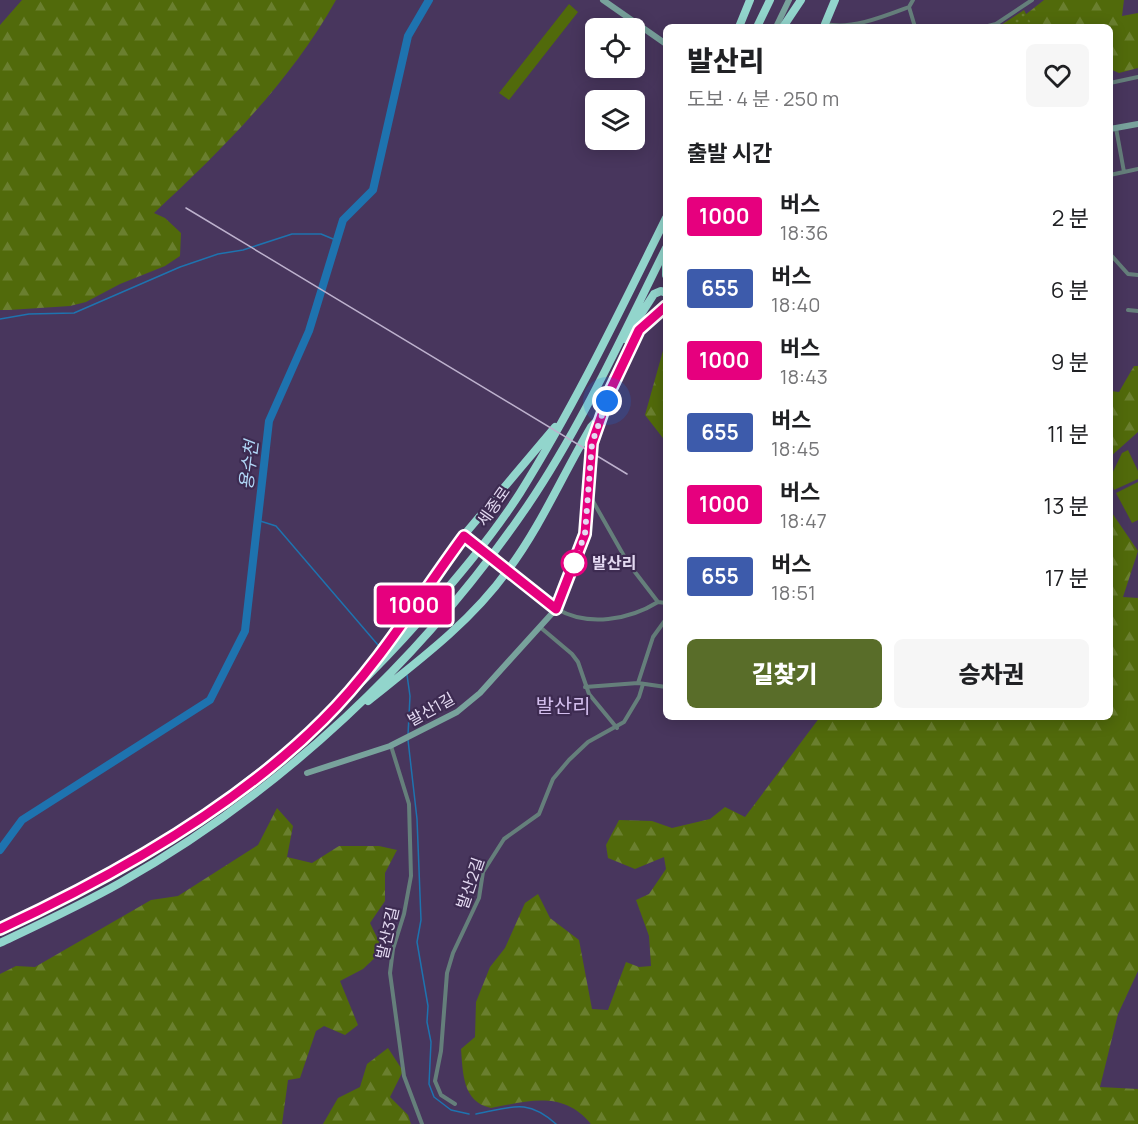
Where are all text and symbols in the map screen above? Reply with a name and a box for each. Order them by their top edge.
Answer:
map controls [585,18,645,150]
button: locate [585,18,645,78]
text: 발산리 [687,41,764,79]
button: heart [1026,44,1089,107]
text: 도보 · 4 분 · 250 m [687,85,839,112]
button: layers [585,90,645,150]
text: 출발 시간 [687,138,772,168]
text: 버스 [780,189,820,219]
text: 1000 [699,202,750,230]
text: 2 분 [1052,203,1089,233]
text: 18:36 [780,219,829,246]
text: 버스 [771,261,811,291]
text: 655 [701,274,739,302]
text: 6 분 [1051,275,1089,305]
text: 18:40 [771,291,820,318]
text: 버스 [780,333,820,363]
text: 1000 [699,346,750,374]
text: 9 분 [1051,347,1089,377]
text: 18:43 [780,363,828,390]
your location [592,386,622,416]
text: 버스 [771,405,811,435]
text: 655 [701,418,739,446]
text: 11 분 [1047,419,1089,449]
text: 18:45 [771,435,820,462]
water label: 용수천 [233,436,263,491]
text: 버스 [780,477,820,507]
street label: 세종로 [471,481,515,530]
text: 1000 [699,490,750,518]
text: 13 분 [1044,491,1089,521]
text: 18:47 [780,507,827,534]
text: 버스 [771,549,811,579]
marker: 발산리 [561,550,587,576]
place label: 발산리 [592,552,636,574]
text: 655 [701,562,739,590]
text: 17 분 [1045,563,1089,593]
text: 18:51 [771,579,816,606]
line badge: 1000 [372,586,456,624]
text: 1000 [389,591,439,619]
button: 길찾기 [687,639,882,708]
button: 승차권 [894,639,1089,708]
street label: 발산1길 [404,687,458,731]
district label: 발산리 [535,692,591,719]
street label: 발산2길 [451,854,489,912]
street label: 발산3길 [370,905,404,961]

